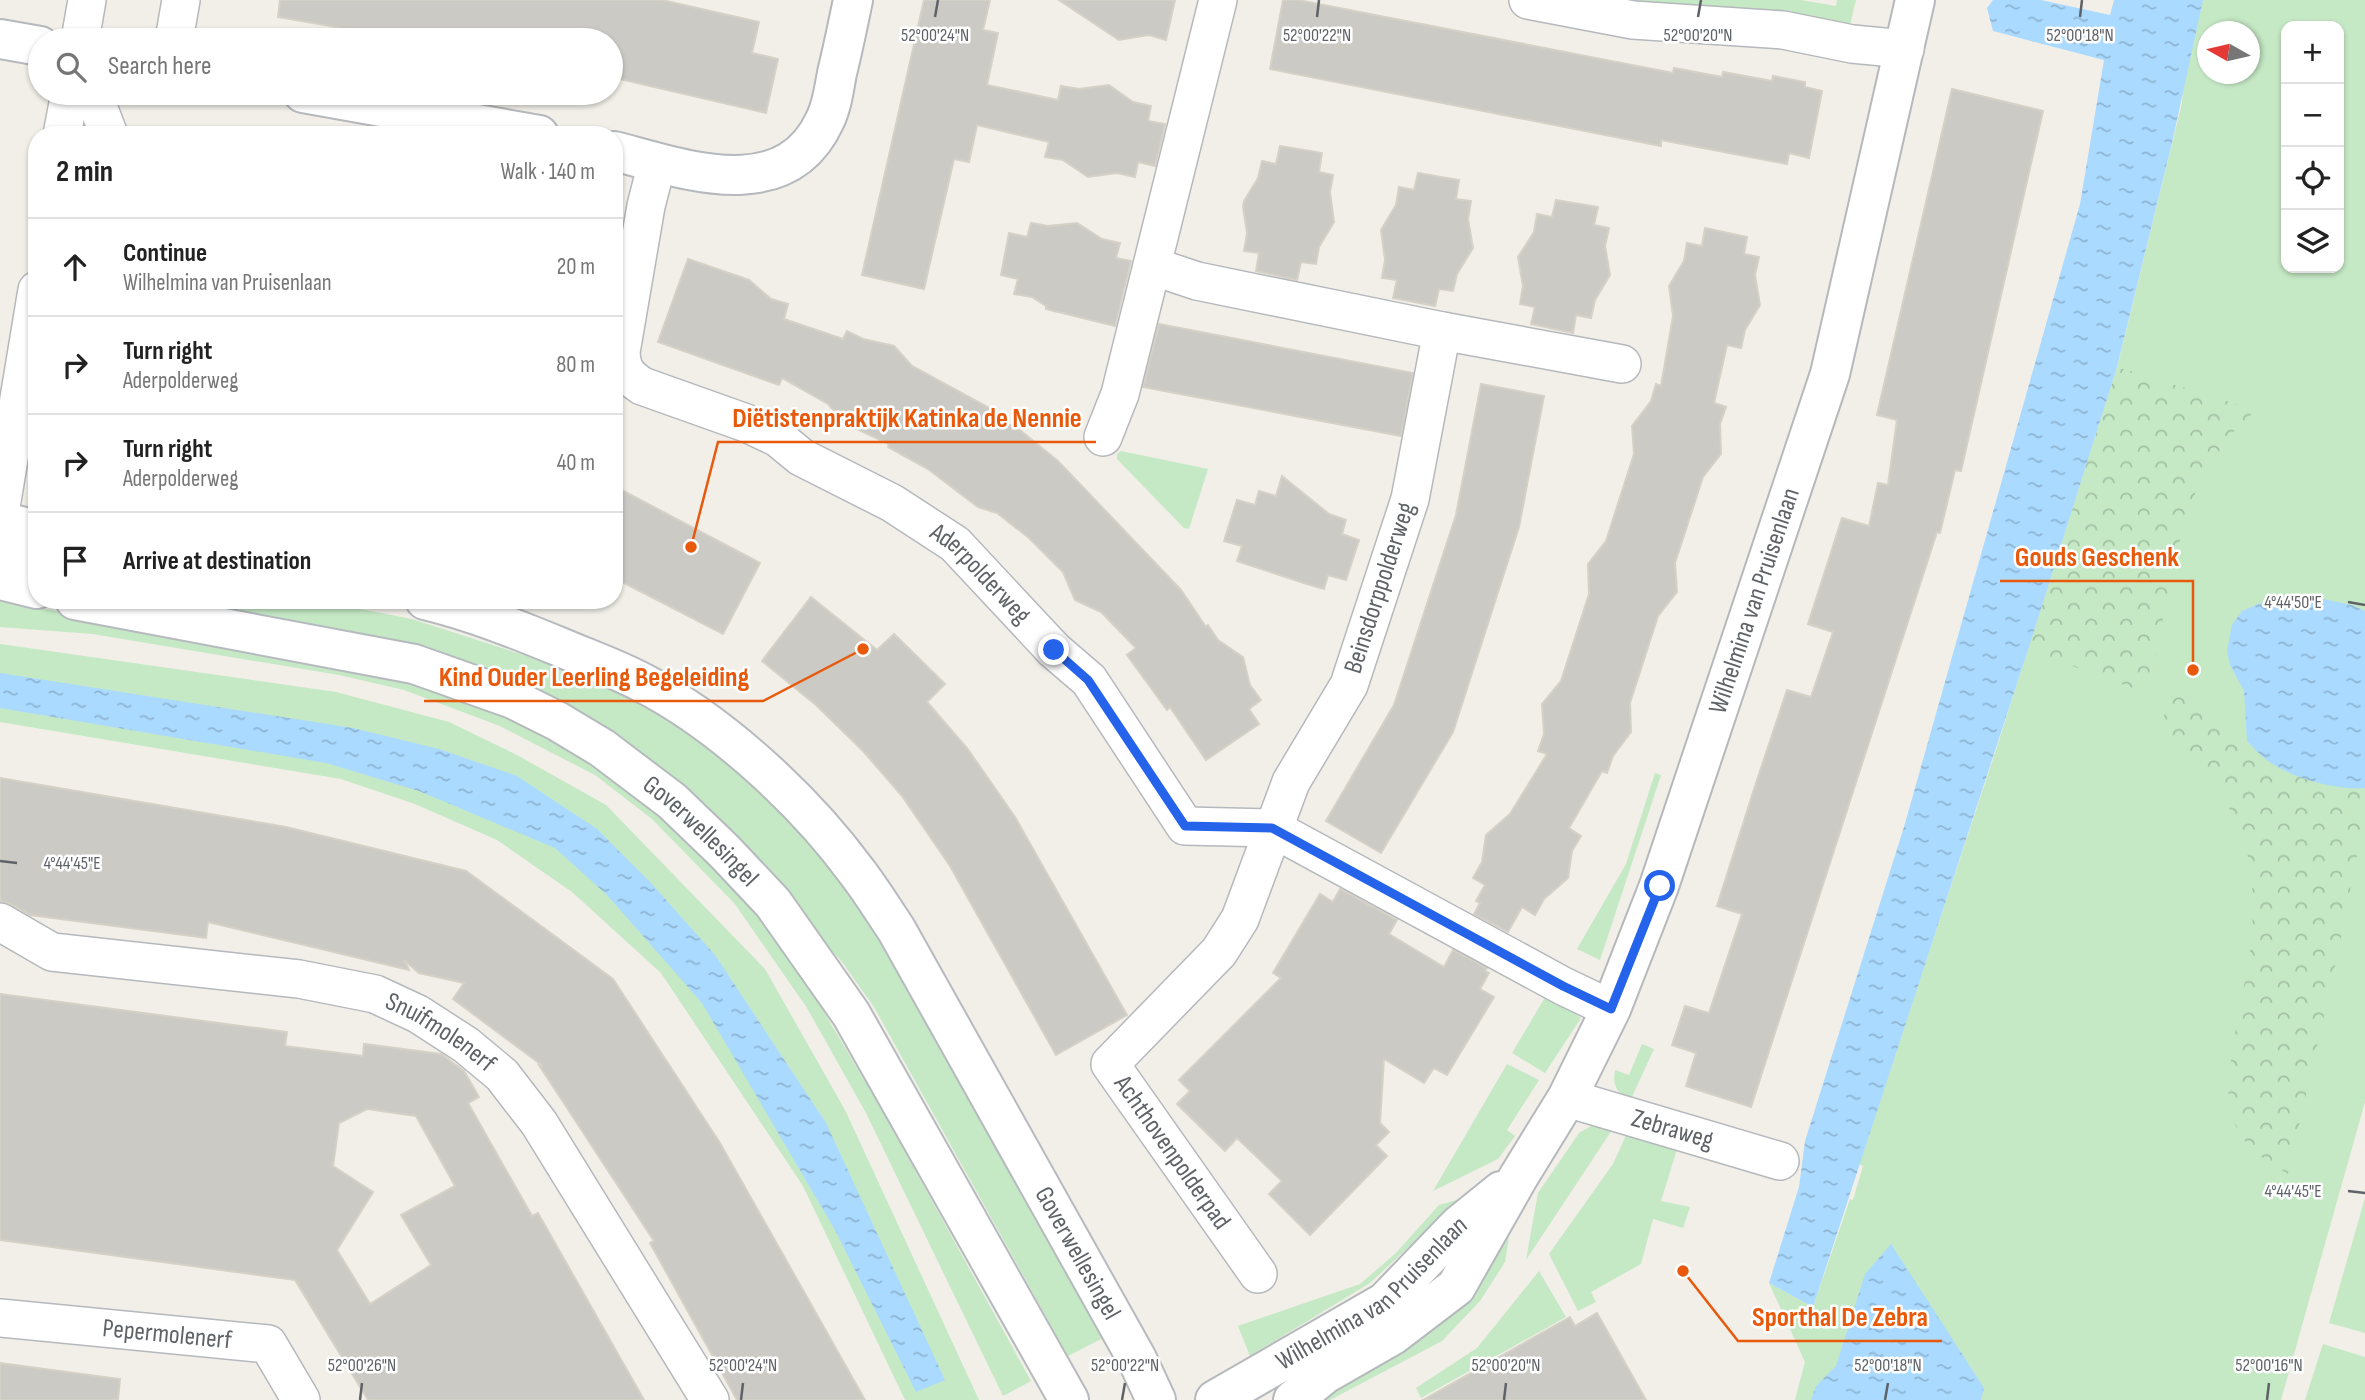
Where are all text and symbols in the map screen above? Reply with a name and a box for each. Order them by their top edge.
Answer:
north arrow [2197,21,2260,84]
map controls [2281,21,2344,273]
button: + [2281,21,2344,84]
text: 52°00'24"N [901,25,969,46]
text: 52°00'22"N [1283,25,1351,46]
text: 52°00'20"N [1664,25,1732,46]
text: 52°00'18"N [2046,25,2114,46]
search box [28,28,623,105]
icon: search [52,48,90,86]
text: Search here [108,51,211,82]
button: − [2281,84,2344,147]
button: locate [2281,147,2344,210]
text: 2 min [56,154,113,190]
text: Walk · 140 m [500,158,595,186]
button: layers [2281,210,2344,273]
text: Continue [123,238,207,269]
icon: ahead [56,248,94,286]
text: 20 m [557,253,595,281]
text: Wilhelmina van Pruisenlaan [123,269,332,297]
text: Turn right [123,336,212,367]
icon: right [56,346,94,384]
text: 80 m [556,351,595,379]
text: Aderpolderweg [123,367,238,395]
callout: Diëtistenpraktijk Katinka de Nennie [718,393,1096,442]
text: Diëtistenpraktijk Katinka de Nennie [732,402,1082,435]
text: Turn right [123,434,212,465]
icon: right [56,444,94,482]
text: 40 m [557,449,595,477]
text: Aderpolderweg [123,465,238,493]
street label: Wilhelmina van Pruisenlaan [1702,484,1806,718]
street label: Beinsdorppolderweg [1338,499,1422,677]
street label: Aderpolderweg [924,516,1037,631]
callout: Gouds Geschenk [2000,532,2193,581]
text: Gouds Geschenk [2015,541,2179,574]
icon: arrive [56,542,94,580]
text: Arrive at destination [123,546,311,577]
text: 4°44'50"E [2264,592,2322,613]
route end [1038,634,1069,665]
callout: Kind Ouder Leerling Begeleiding [424,652,763,701]
text: Kind Ouder Leerling Begeleiding [439,661,750,694]
street label: Goverwellesingel [637,769,765,893]
text: 4°44'45"E [43,853,101,874]
route start [1644,870,1675,901]
street label: Snuifmolenerf [381,986,502,1079]
street label: Achthovenpolderpad [1107,1069,1237,1235]
street label: Zebraweg [1628,1102,1717,1156]
street label: Goverwellesingel [1028,1181,1127,1325]
text: 4°44'45"E [2264,1181,2322,1202]
street label: Wilhelmina van Pruisenlaan [1270,1209,1473,1377]
callout: Sporthal De Zebra [1738,1292,1942,1341]
text: Sporthal De Zebra [1752,1301,1928,1334]
street label: Pepermolenerf [101,1313,234,1356]
text: 52°00'26"N [328,1355,396,1376]
text: 52°00'24"N [709,1355,777,1376]
text: 52°00'22"N [1091,1355,1159,1376]
text: 52°00'20"N [1472,1355,1540,1376]
text: 52°00'18"N [1854,1355,1922,1376]
text: 52°00'16"N [2235,1355,2303,1376]

